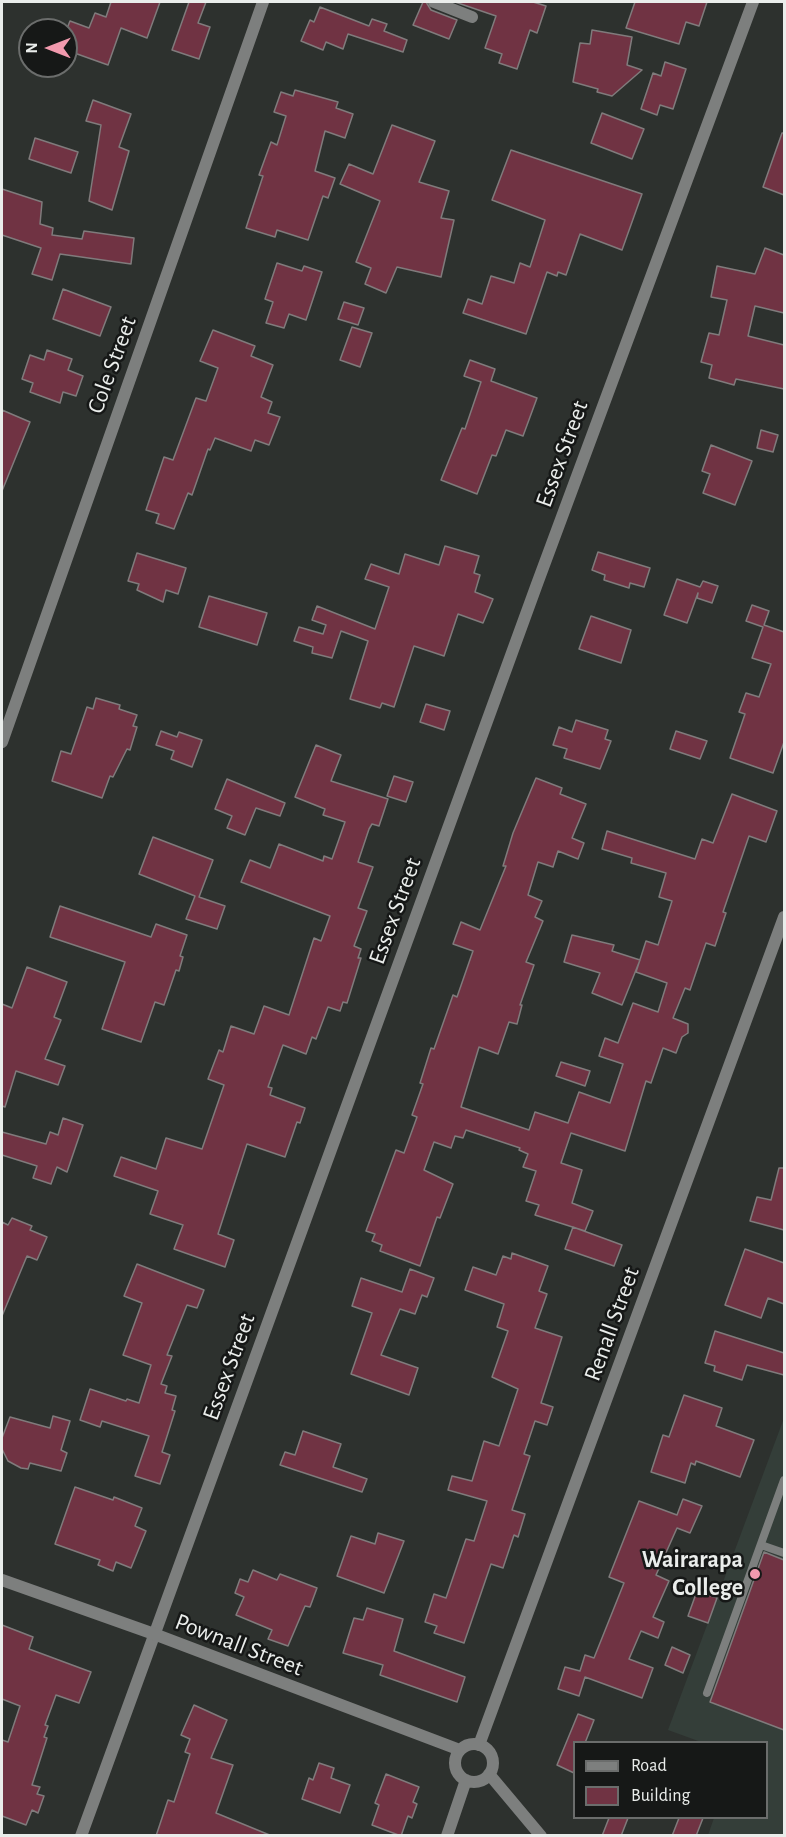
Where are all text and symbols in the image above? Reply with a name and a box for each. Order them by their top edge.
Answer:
north arrow [18,18,78,78]
text: N [24,42,40,54]
street label: Cole Street [81,313,143,417]
street label: Essex Street [529,397,595,511]
street label: Essex Street [362,854,428,968]
street label: Renall Street [578,1263,646,1385]
street label: Essex Street [196,1310,262,1424]
place label: Wairarapa College [642,1546,743,1602]
marker: Wairarapa College [748,1567,762,1581]
street label: Pownall Street [171,1607,307,1683]
legend [573,1741,768,1819]
text: Road [631,1757,667,1775]
text: Building [631,1787,690,1805]

